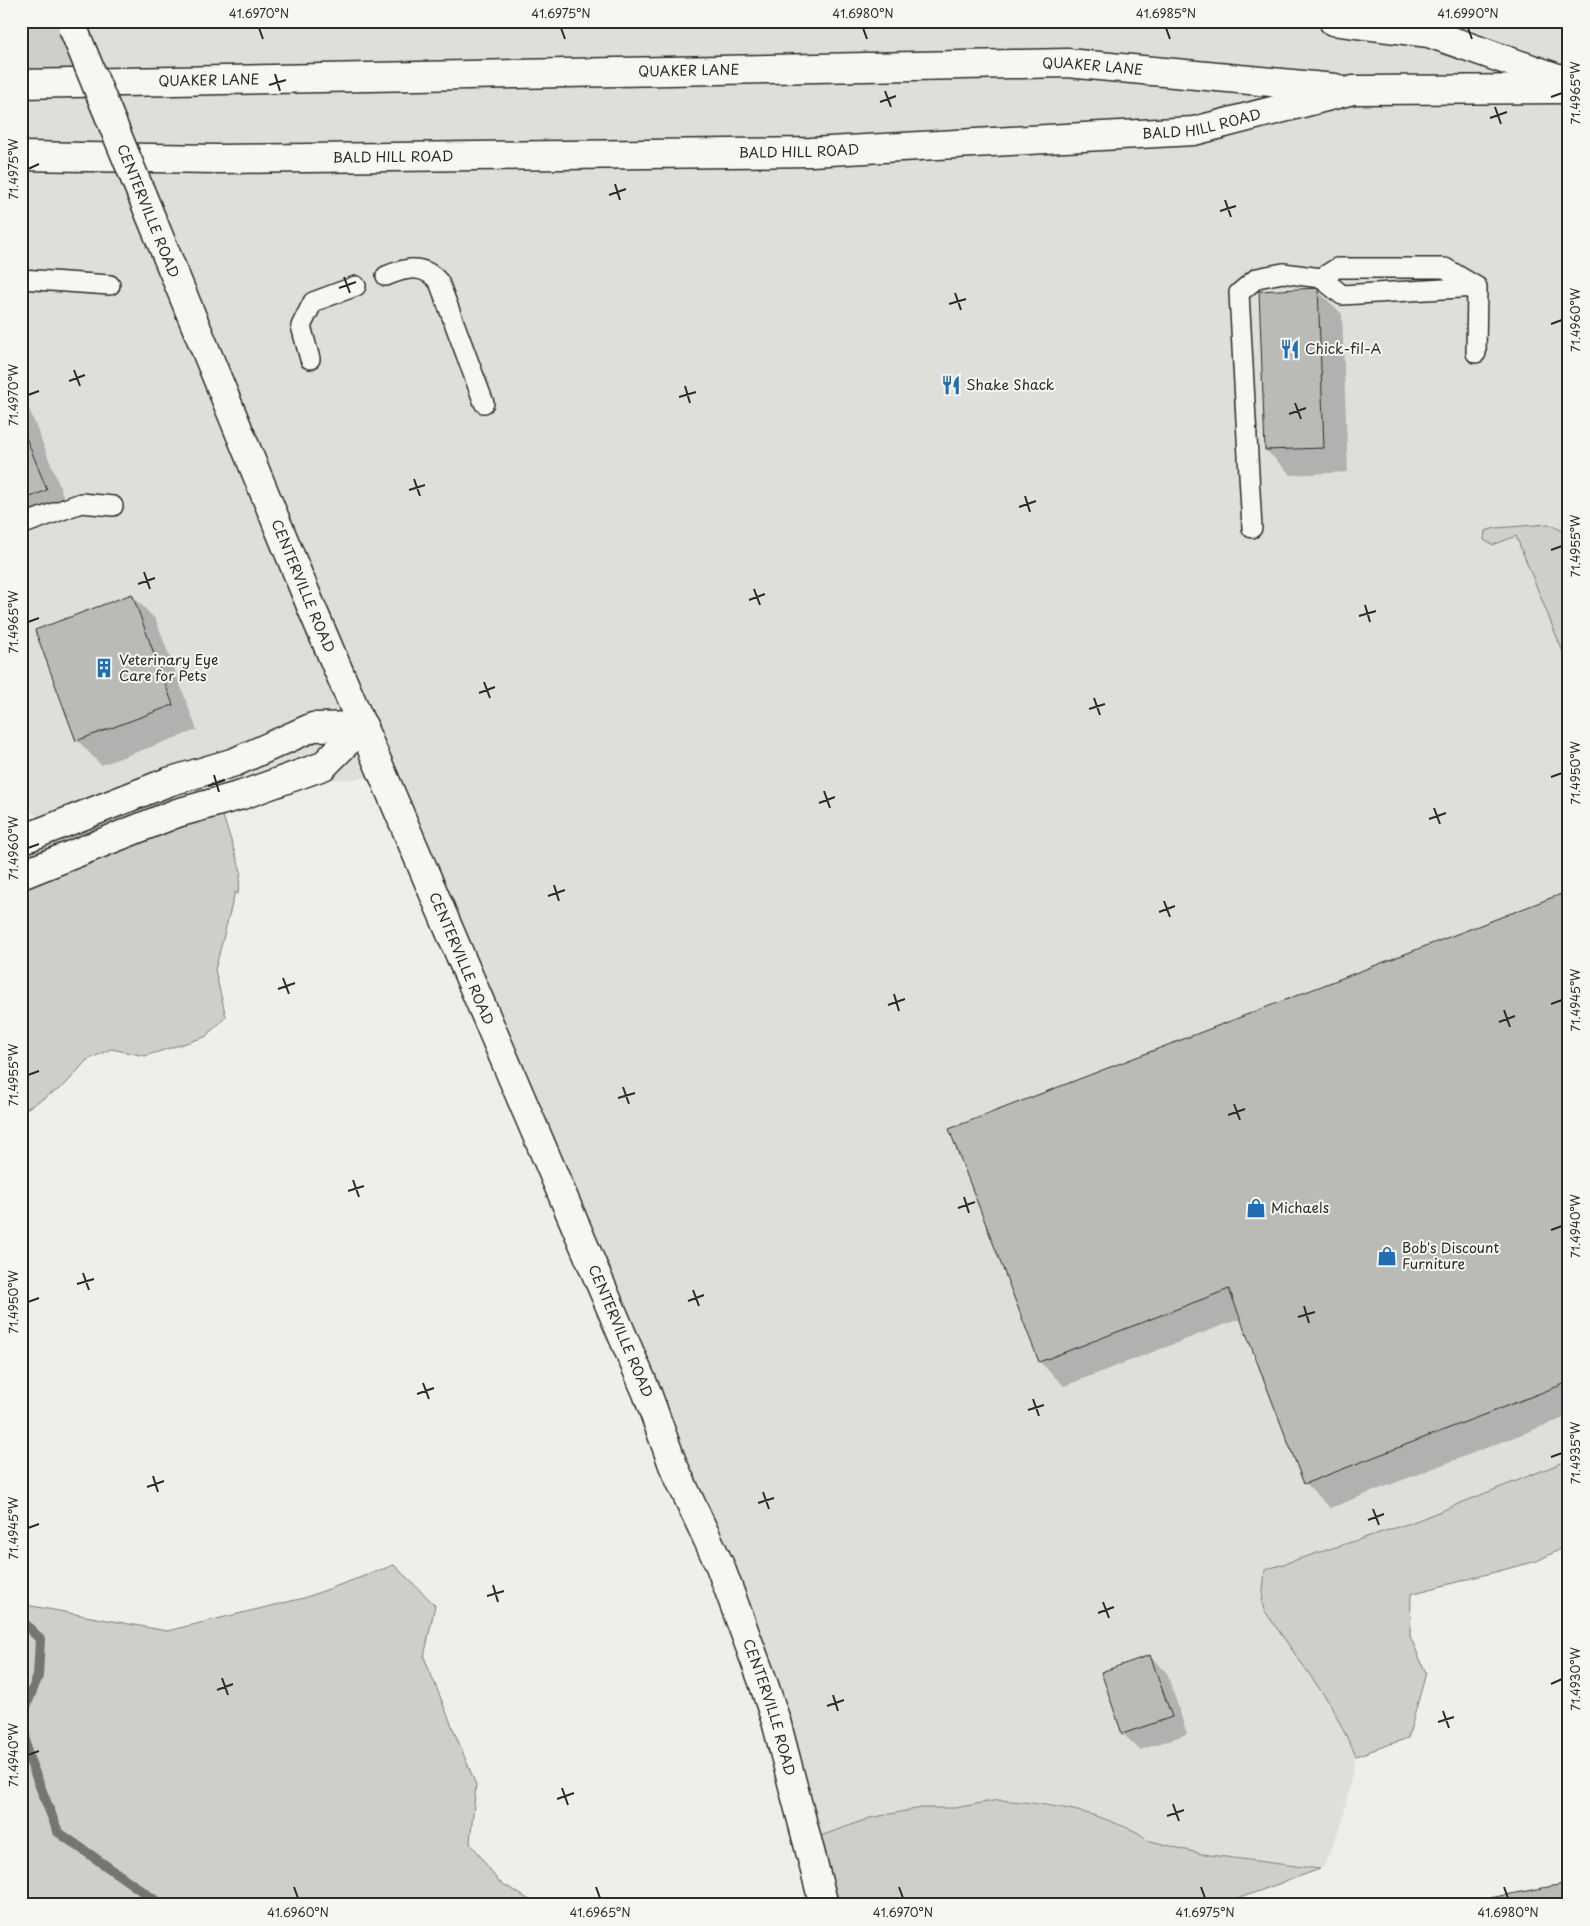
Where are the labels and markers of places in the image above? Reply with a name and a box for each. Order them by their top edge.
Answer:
restaurant icon: Chick-fil-A [1279,338,1301,360]
place label: Chick-fil-A [1305,338,1382,359]
restaurant icon: Shake Shack [940,374,962,396]
place label: Shake Shack [966,374,1055,395]
place label: Veterinary Eye Care for Pets [119,649,219,686]
building icon: Veterinary Eye Care for Pets [93,657,115,679]
shop icon: Michaels [1245,1197,1267,1219]
place label: Michaels [1271,1197,1329,1218]
place label: Bob's Discount Furniture [1402,1237,1499,1274]
shop icon: Bob's Discount Furniture [1376,1245,1398,1267]

